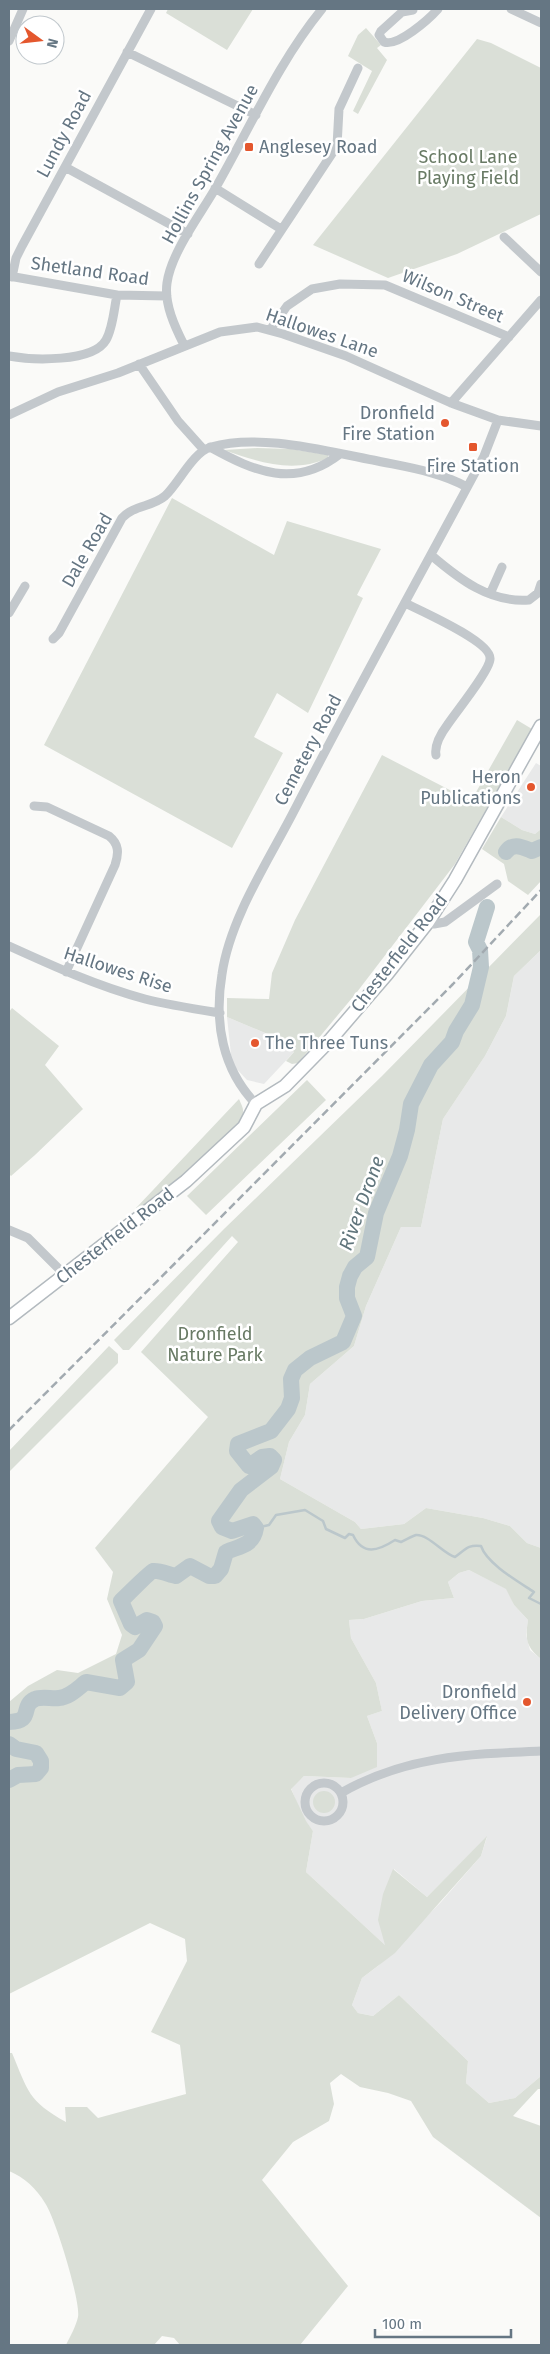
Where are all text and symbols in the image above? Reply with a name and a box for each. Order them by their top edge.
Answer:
north arrow [15,15,65,65]
text: N [43,37,61,50]
street label: Hollins Spring Avenue [157,80,263,248]
street label: Lundy Road [32,87,96,181]
place label: Anglesey Road [259,136,378,158]
marker: Anglesey Road [243,141,255,153]
park label: School Lane Playing Field [417,146,519,189]
street label: Shetland Road [30,252,150,290]
street label: Wilson Street [399,265,508,327]
street label: Hallowes Lane [263,303,381,363]
place label: Dronfield Fire Station [342,402,435,445]
marker: Dronfield Fire Station [439,417,451,429]
marker: Fire Station [467,441,479,453]
place label: Fire Station [427,455,519,477]
street label: Dale Road [57,509,117,591]
street label: Cemetery Road [269,691,347,809]
place label: Heron Publications [420,766,521,809]
marker: Heron Publications [525,781,537,793]
street label: Chesterfield Road [346,889,452,1017]
street label: Hallowes Rise [61,942,175,998]
place label: The Three Tuns [265,1032,388,1054]
marker: The Three Tuns [249,1037,261,1049]
water label: River Drone [334,1153,389,1253]
street label: Chesterfield Road [51,1183,179,1289]
park label: Dronfield Nature Park [167,1323,264,1366]
place label: Dronfield Delivery Office [399,1681,517,1724]
marker: Dronfield Delivery Office [521,1696,533,1708]
scale bar [375,2306,511,2338]
text: 100 m [382,2315,422,2333]

